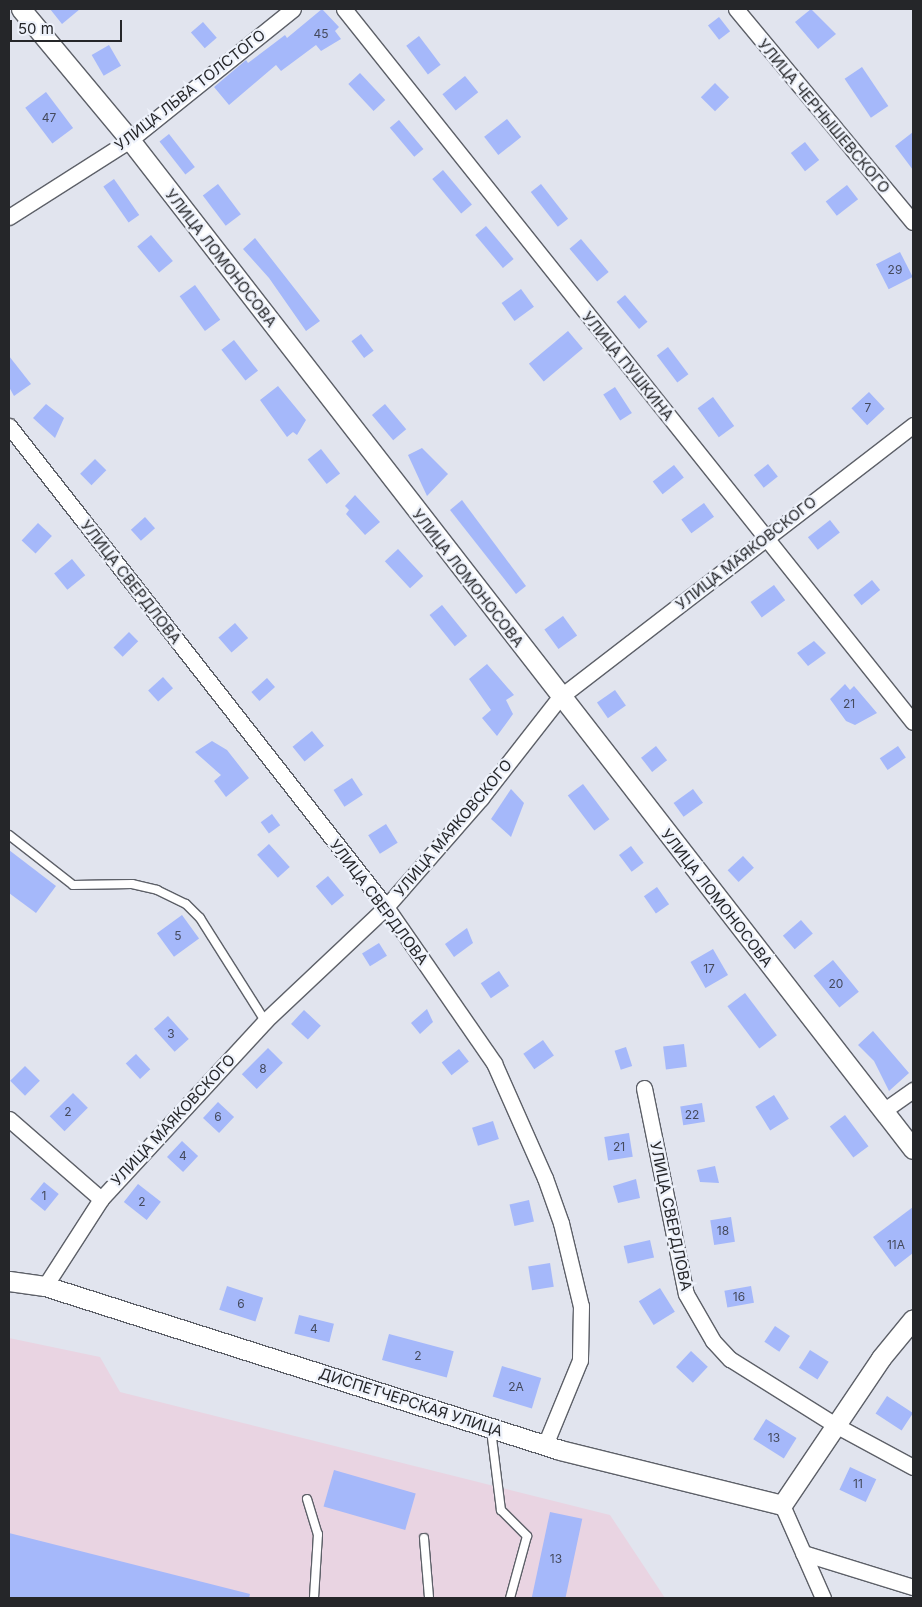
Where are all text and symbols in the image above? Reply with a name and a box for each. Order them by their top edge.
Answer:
scale bar [12,10,125,42]
text: 50 m [18,19,54,38]
street label: УЛИЦА ЛЬВА ТОЛСТОГО [111,26,269,154]
house number: 45 [313,27,329,41]
street label: УЛИЦА ЧЕРНЫШЕВСКОГО [754,35,894,197]
house number: 47 [42,111,56,125]
street label: УЛИЦА ЛОМОНОСОВА [162,185,280,331]
house number: 29 [888,263,902,277]
street label: УЛИЦА ПУШКИНА [578,308,678,424]
house number: 7 [865,401,871,415]
street label: УЛИЦА МАЯКОВСКОГО [672,493,820,613]
street label: УЛИЦА ЛОМОНОСОВА [409,505,527,651]
street label: УЛИЦА СВЕРДЛОВА [77,516,185,648]
house number: 21 [843,697,855,711]
street label: УЛИЦА МАЯКОВСКОГО [390,756,516,900]
street label: УЛИЦА ЛОМОНОСОВА [658,825,776,971]
street label: УЛИЦА СВЕРДЛОВА [326,836,432,968]
house number: 5 [174,929,182,943]
house number: 17 [703,962,715,976]
house number: 20 [829,977,843,991]
house number: 3 [167,1027,175,1041]
street label: УЛИЦА МАЯКОВСКОГО [107,1050,239,1190]
house number: 8 [259,1062,267,1076]
house number: 2 [64,1105,72,1119]
house number: 22 [685,1108,699,1122]
house number: 6 [214,1110,222,1124]
house number: 21 [613,1140,625,1154]
street label: УЛИЦА СВЕРДЛОВА [646,1140,696,1292]
house number: 4 [179,1149,187,1163]
house number: 1 [42,1189,46,1203]
house number: 2 [138,1195,146,1209]
house number: 18 [717,1224,729,1238]
house number: 11А [887,1238,905,1252]
house number: 16 [733,1290,745,1304]
house number: 6 [237,1297,245,1311]
house number: 4 [310,1322,318,1336]
house number: 2 [414,1349,422,1363]
street label: ДИСПЕТЧЕРСКАЯ УЛИЦА [317,1364,505,1440]
house number: 2А [508,1380,524,1394]
house number: 13 [768,1431,780,1445]
house number: 11 [853,1477,863,1491]
house number: 13 [550,1552,562,1566]

